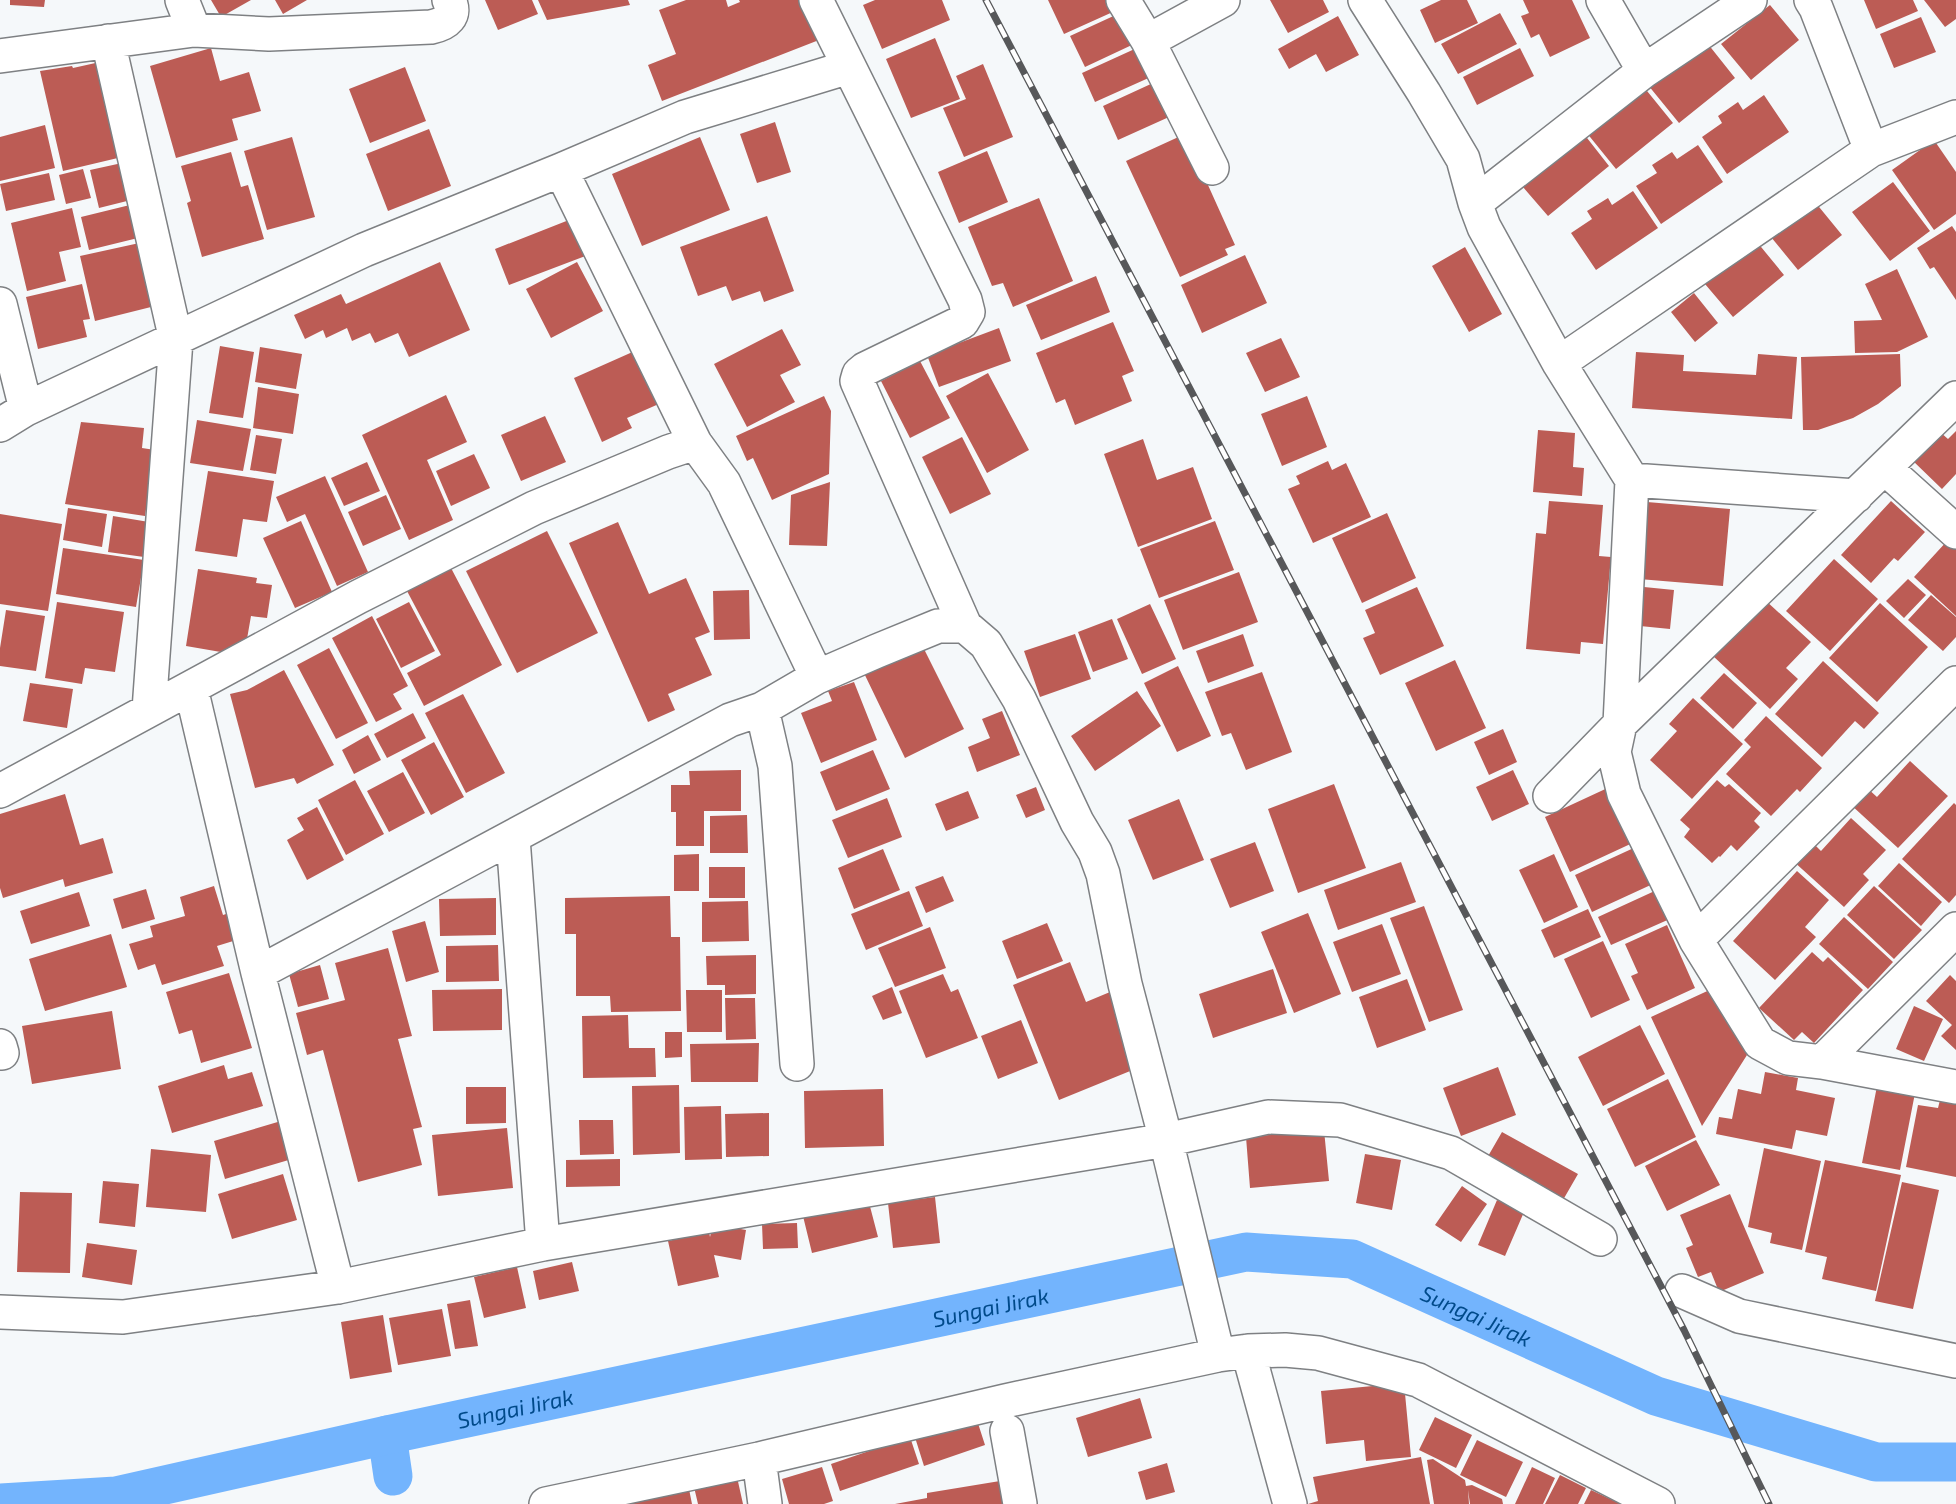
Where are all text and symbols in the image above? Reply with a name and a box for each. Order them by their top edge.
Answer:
water label: Sungai Jirak [1417,1279,1536,1351]
water label: Sungai Jirak [930,1281,1051,1331]
water label: Sungai Jirak [455,1383,576,1433]

